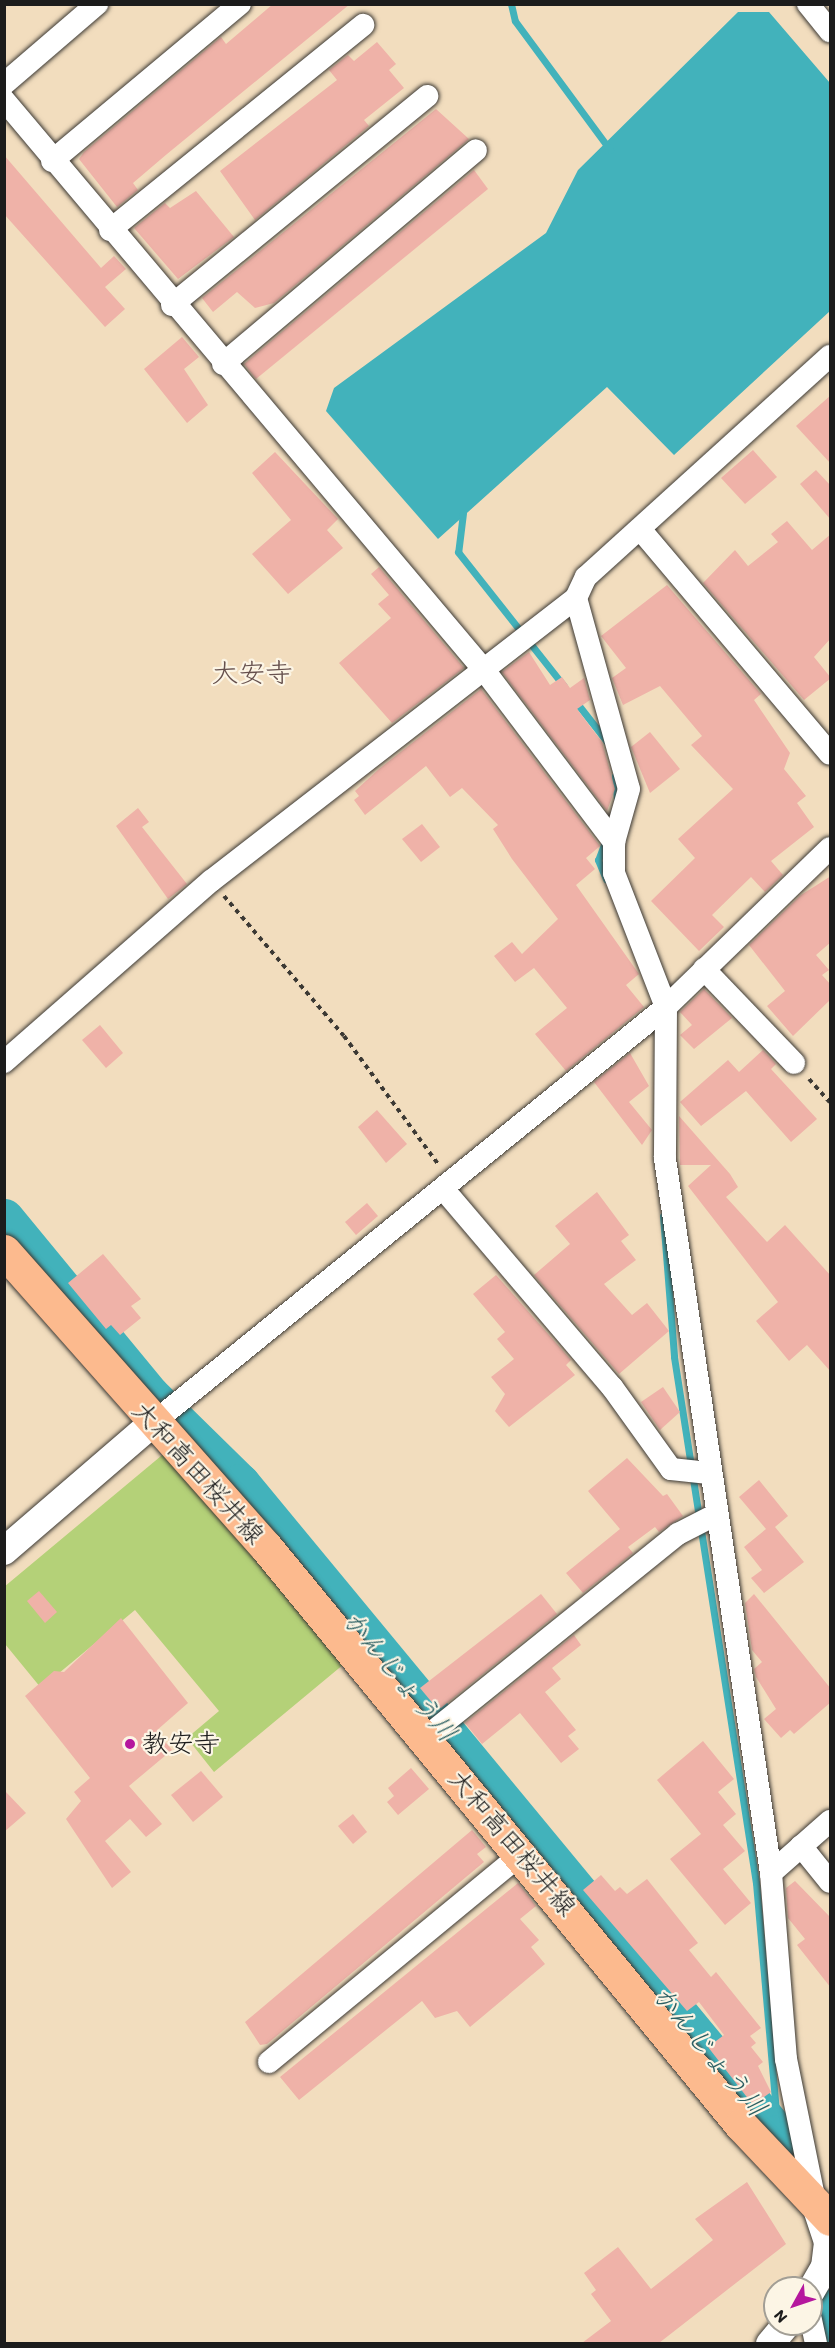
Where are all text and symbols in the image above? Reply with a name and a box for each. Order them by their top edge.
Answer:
district label: 大安寺 [212,657,292,689]
street label: 大和高田桜井線 [126,1395,270,1551]
water label: かんじょう川 [336,1604,464,1748]
place label: 教安寺 [142,1728,220,1760]
marker: 教安寺 [123,1737,137,1751]
street label: 大和高田桜井線 [442,1763,582,1923]
water label: かんじょう川 [646,1979,774,2123]
north arrow [763,2276,823,2336]
text: N [770,2306,791,2327]

